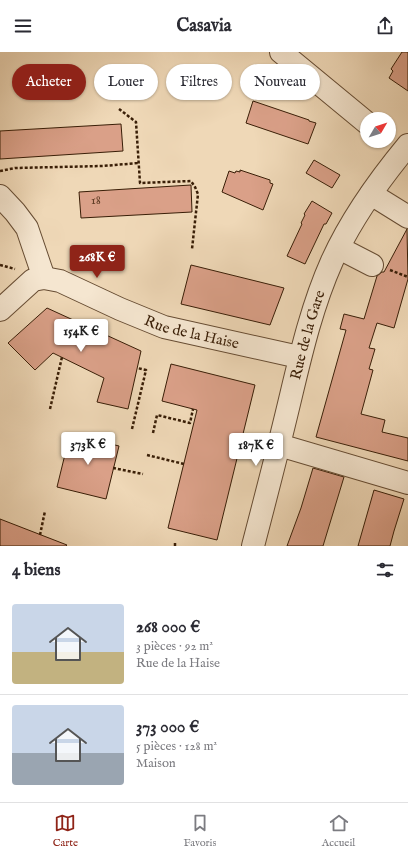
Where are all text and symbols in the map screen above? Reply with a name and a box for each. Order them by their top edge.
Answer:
icon: menu [12,15,34,37]
text: Casavia [176,15,232,38]
icon: share [374,15,396,37]
chip: Acheter [12,64,86,100]
chip: Louer [94,64,158,100]
chip: Filtres [166,64,232,100]
chip: Nouveau [240,64,320,100]
north arrow [360,112,396,148]
map controls [360,112,396,148]
house number: 18 [91,192,101,209]
pin: 268K € [64,245,130,279]
text: 268K € [79,249,115,266]
street label: Rue de la Gare [286,287,329,382]
street label: Rue de la Haise [142,311,241,353]
pin: 154K € [48,319,114,353]
text: 154K € [63,323,99,340]
pin: 373K € [55,432,121,466]
pin: 187K € [223,433,289,467]
text: 373K € [70,436,106,453]
text: 187K € [238,437,274,454]
icon: filters [374,559,396,581]
text: 4 biens [12,560,60,581]
text: 268 000 € [136,617,200,638]
icon: home [44,620,92,668]
text: 3 pièces · 92 m² [136,638,213,655]
text: Rue de la Haise [136,655,220,672]
text: 373 000 € [136,717,199,738]
icon: home [44,721,92,769]
text: 5 pièces · 128 m² [136,738,217,755]
text: Maison [136,755,176,772]
tab: Carte [53,812,78,850]
tab: Favoris [183,812,216,850]
tab: Accueil [322,812,355,850]

